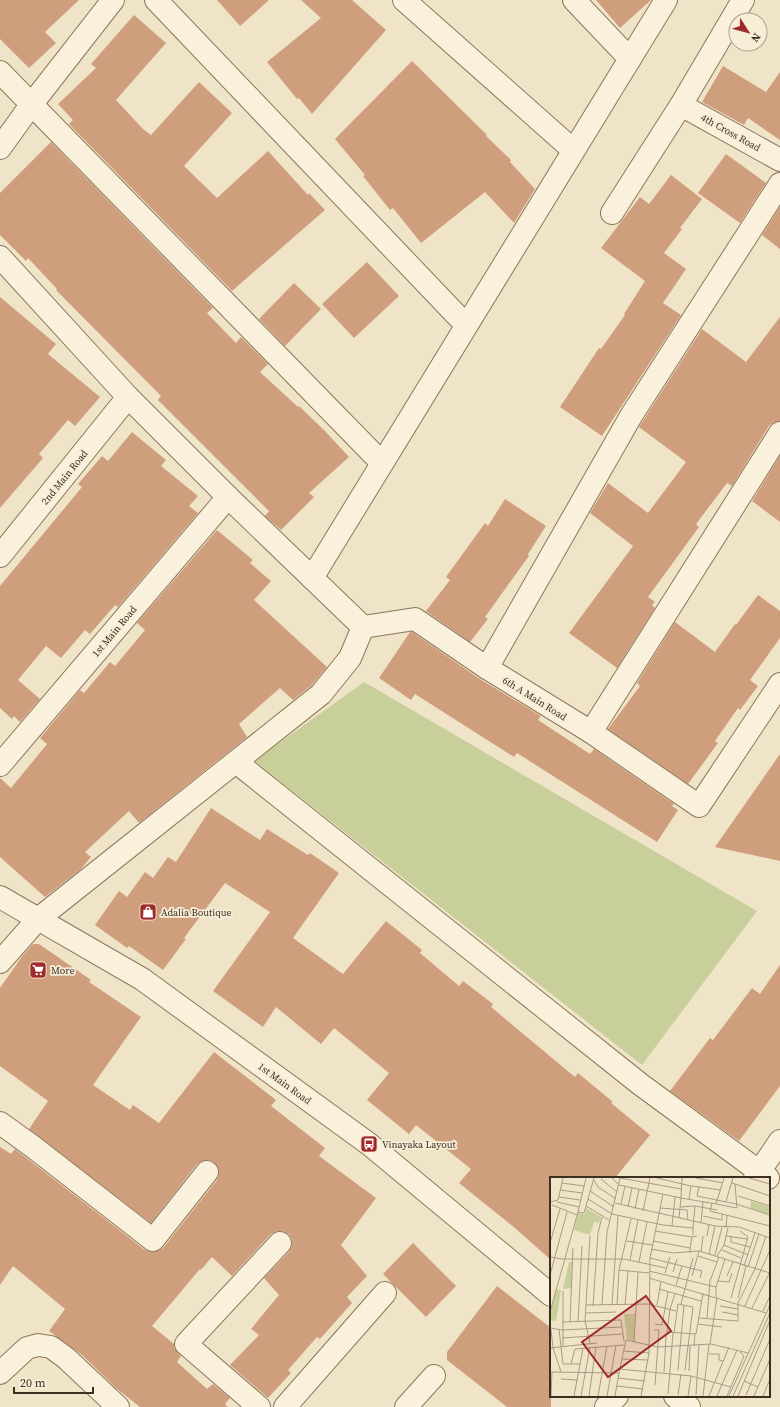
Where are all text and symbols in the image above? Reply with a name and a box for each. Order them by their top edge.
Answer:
north arrow [728,12,768,52]
text: N [747,30,764,45]
street label: 4th Cross Road [699,111,763,154]
street label: 2nd Main Road [38,447,91,507]
street label: 1st Main Road [89,603,140,660]
street label: 6th A Main Road [500,673,570,724]
shop icon: Adalia Boutique [138,902,158,922]
place label: Adalia Boutique [161,906,232,919]
supermarket icon: More [28,960,48,980]
place label: More [51,964,75,977]
street label: 1st Main Road [255,1060,314,1107]
bus stop icon: Vinayaka Layout [359,1134,379,1154]
place label: Vinayaka Layout [382,1138,456,1151]
inset map [550,1177,770,1397]
scale bar [14,1369,93,1395]
text: 20 m [20,1375,46,1391]

